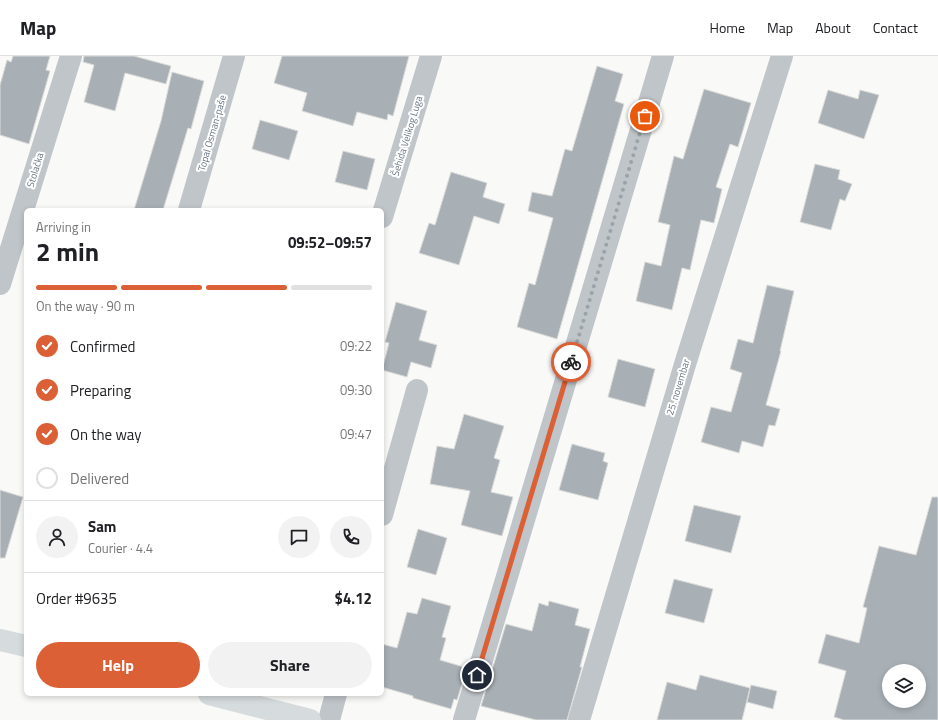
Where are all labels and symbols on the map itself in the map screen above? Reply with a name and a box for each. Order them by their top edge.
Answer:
street label: Topal Osman-paše [194,93,230,173]
street label: Šehida Velikog Luga [388,94,426,178]
pin [628,99,662,133]
street label: Stolačka [23,151,47,189]
courier [551,342,591,382]
street label: 25. novembar [662,357,694,417]
pin [460,658,494,692]

